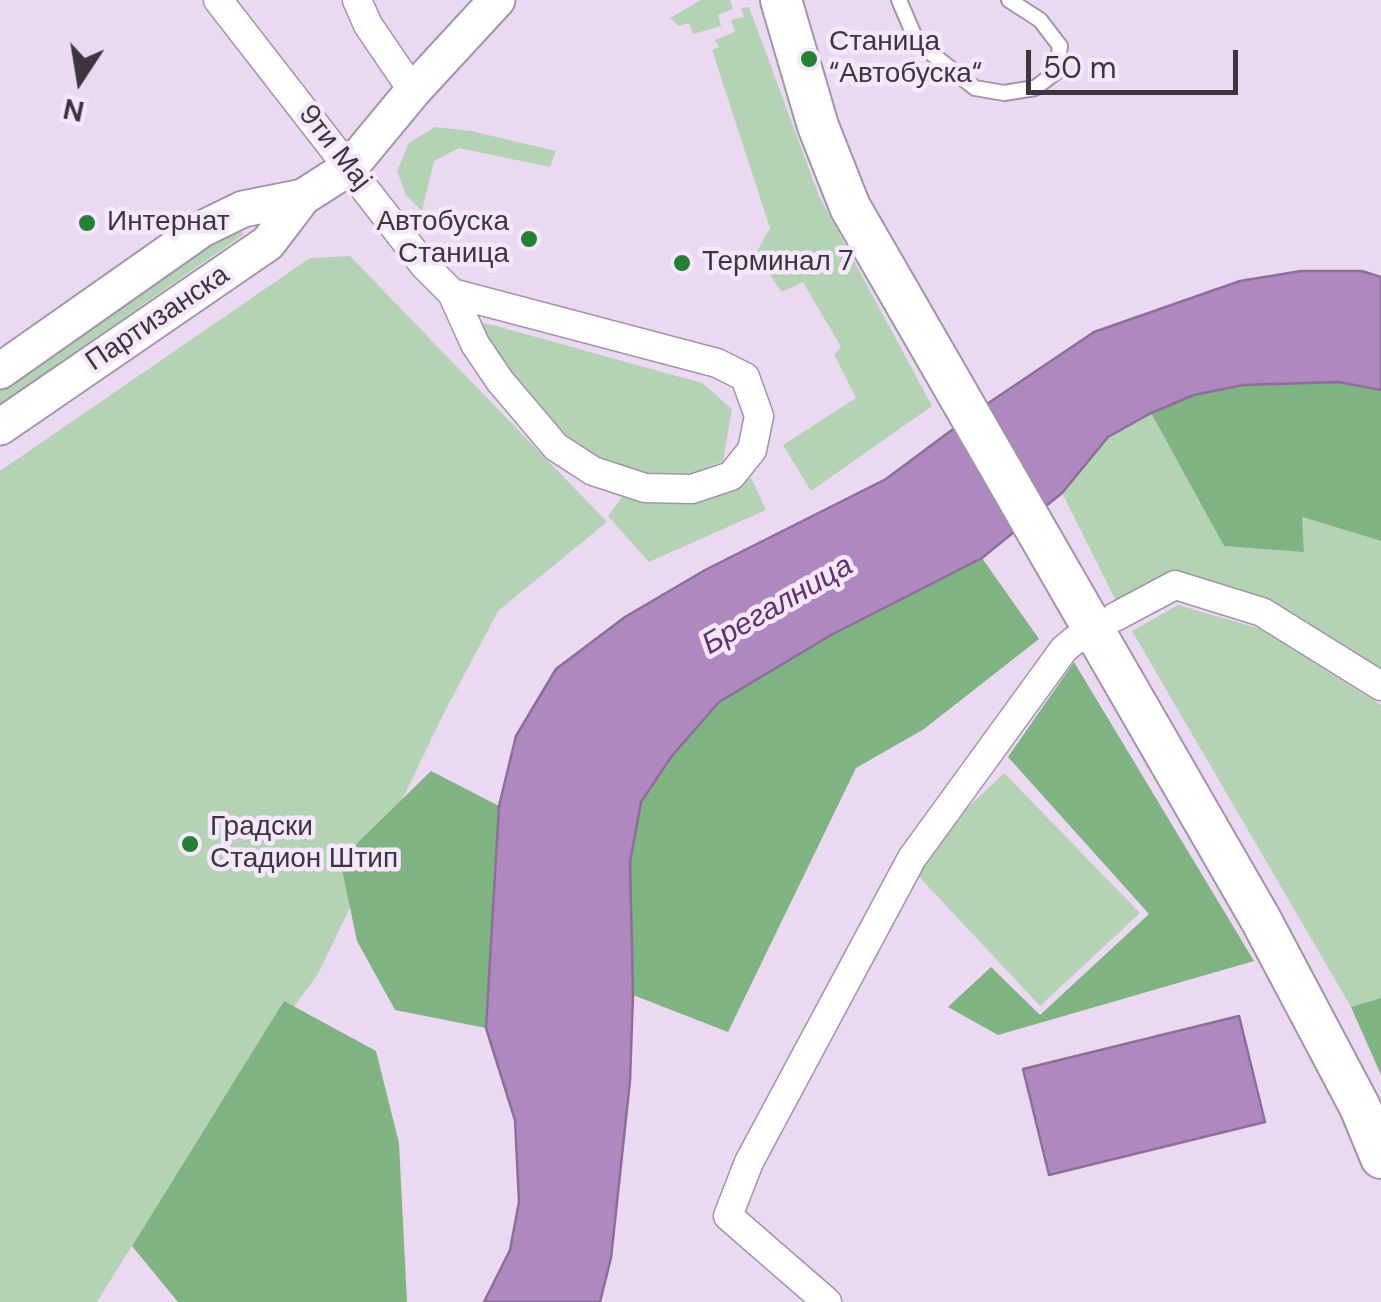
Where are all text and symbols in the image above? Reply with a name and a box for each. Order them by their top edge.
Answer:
place label: Станица “Автобуска“ [829,26,982,92]
north arrow [30,30,130,130]
scale bar [1031,30,1244,92]
marker: Станица “Автобуска“ [798,48,820,70]
text: 50 m [1043,48,1117,87]
text: N [60,90,88,130]
street label: 9ти Мај [290,99,378,197]
place label: Интернат [107,206,229,240]
place label: Автобуска Станица [376,206,509,272]
marker: Интернат [76,212,98,234]
marker: Автобуска Станица [518,228,540,250]
place label: Терминал 7 [702,246,853,280]
marker: Терминал 7 [671,252,693,274]
street label: Партизанска [80,259,236,379]
water label: Брегалница [696,548,860,664]
place label: Градски Стадион Штип [210,811,398,877]
marker: Градски Стадион Штип [179,833,201,855]

